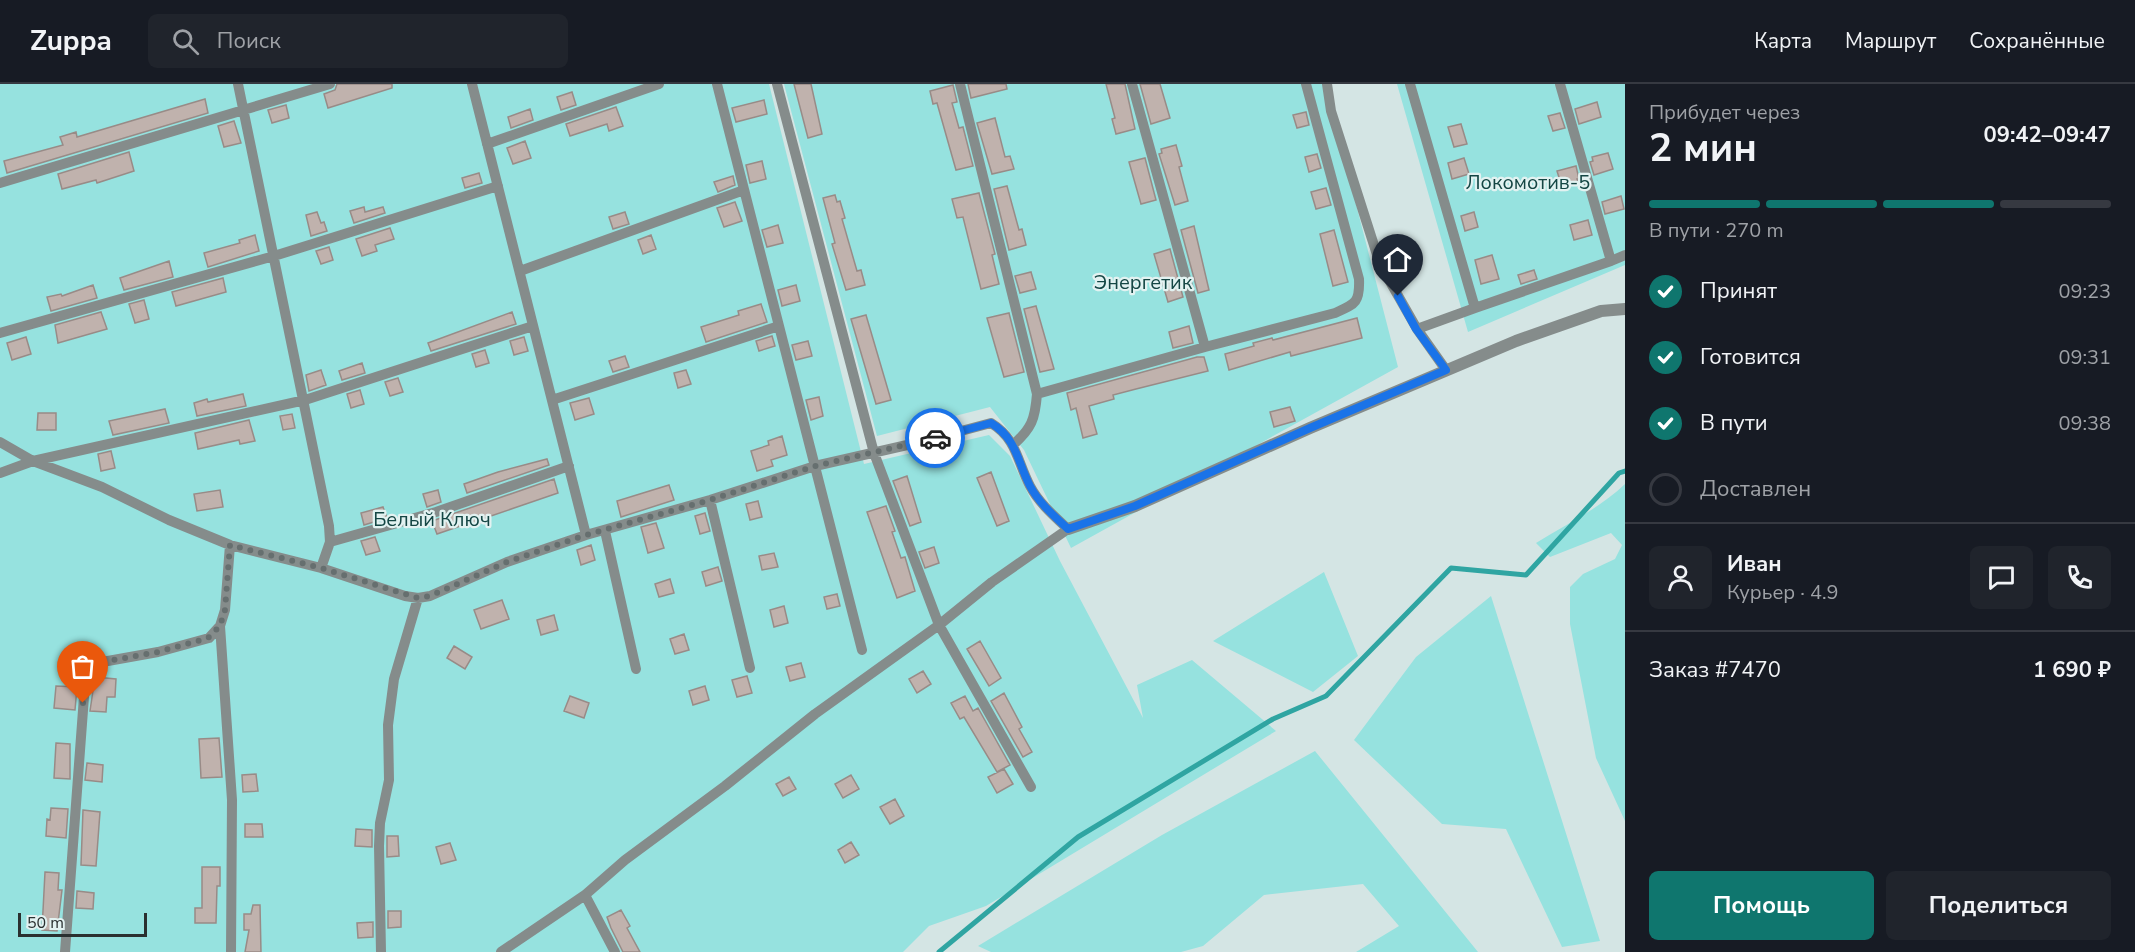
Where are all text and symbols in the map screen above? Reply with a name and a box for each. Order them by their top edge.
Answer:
search box [148,14,568,68]
text: Zuppa [30,22,112,60]
icon: search [169,25,202,58]
text: Поиск [217,26,281,56]
text: Карта [1754,27,1812,55]
text: Маршрут [1845,27,1936,55]
text: Сохранённые [1969,27,2105,55]
text: Прибудет через [1649,99,1800,126]
text: 09:42–09:47 [1983,120,2111,150]
text: 2 мин [1649,122,1757,175]
park label: Локомотив-5 [1466,169,1590,196]
text: В пути · 270 m [1649,217,1784,244]
pin [1372,234,1423,296]
icon: home [1381,243,1414,276]
park label: Энергетик [1094,269,1193,296]
icon: check [1649,275,1682,308]
text: Принят [1700,276,1777,306]
text: 09:23 [2058,278,2111,305]
icon: check [1649,341,1682,374]
text: Готовится [1700,342,1801,372]
text: 09:31 [2058,344,2111,371]
icon: check [1649,407,1682,440]
courier [905,408,965,468]
text: В пути [1700,408,1768,438]
text: 09:38 [2058,410,2111,437]
icon: car [919,422,952,455]
text: Доставлен [1700,474,1811,504]
park label: Белый Ключ [373,506,491,533]
button: person [1649,546,1712,609]
button: chat [1970,546,2033,609]
button: phone [2048,546,2111,609]
text: Иван [1727,549,1782,579]
text: Курьер · 4.9 [1727,579,1839,606]
pin [57,641,108,703]
icon: bag [66,650,99,683]
text: Заказ #7470 [1649,655,1781,685]
text: 1 690 ₽ [2033,655,2111,685]
button: Помощь [1649,871,1874,940]
button: Поделиться [1886,871,2111,940]
scale bar [18,910,147,938]
text: 50 m [27,912,64,934]

